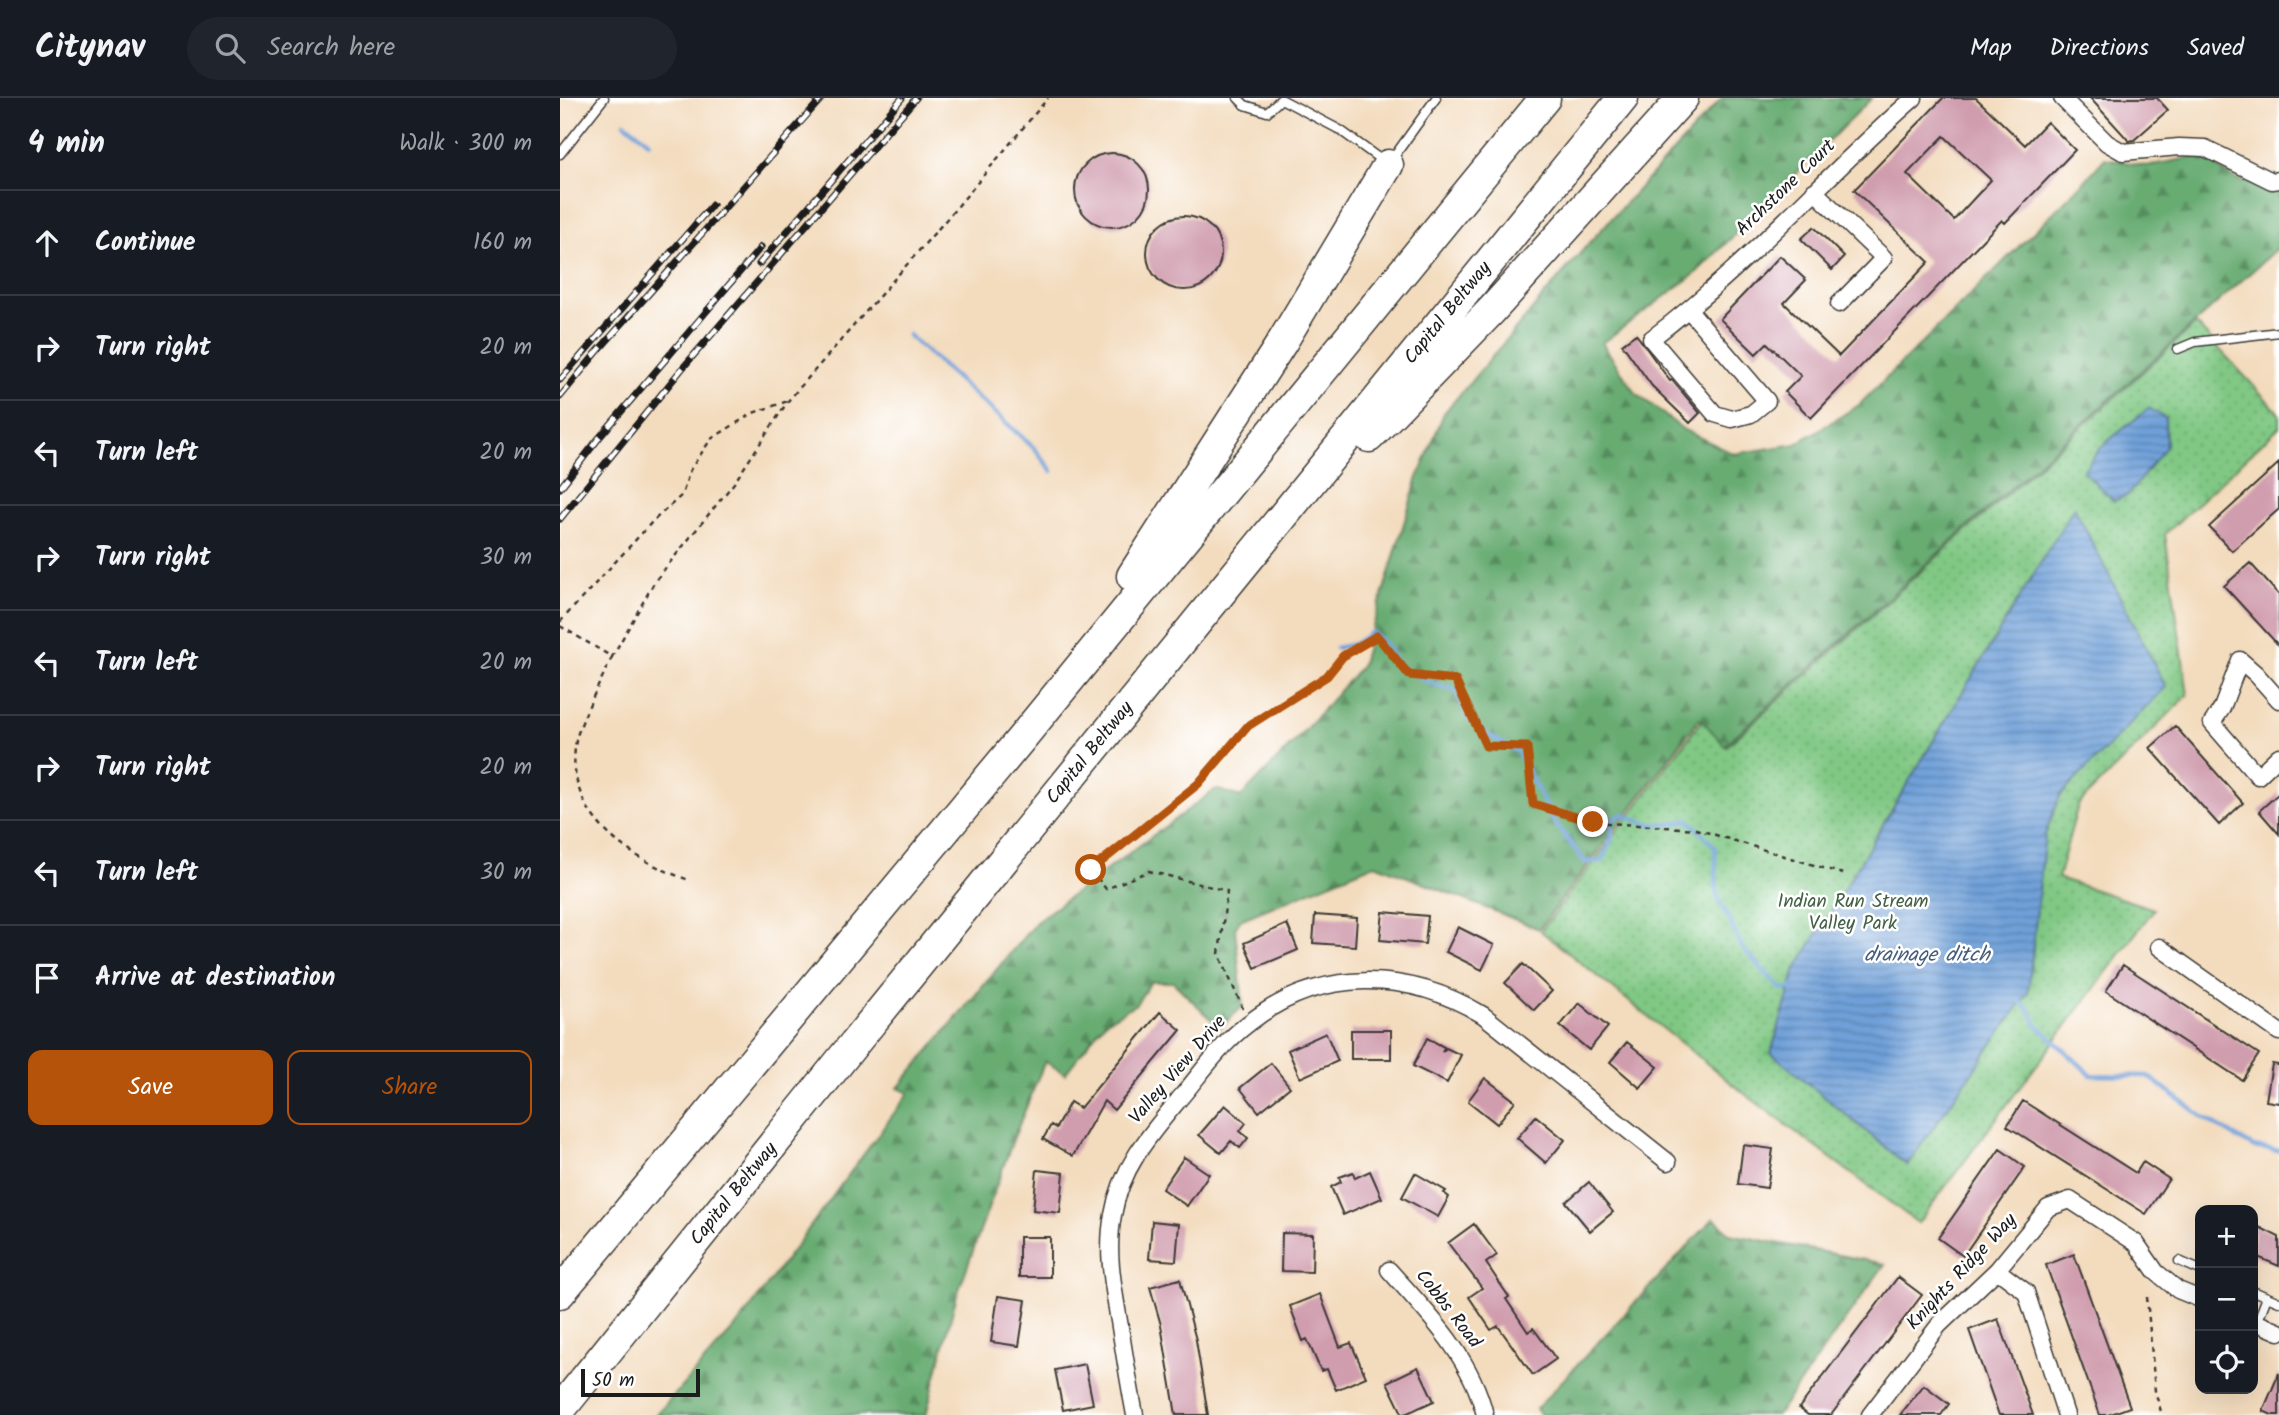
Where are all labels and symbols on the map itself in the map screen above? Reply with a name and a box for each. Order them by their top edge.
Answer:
street label: Archstone Court [1729,132,1843,244]
street label: Capital Beltway [1397,254,1500,371]
street label: Capital Beltway [1039,694,1142,811]
route end [1577,806,1608,837]
route start [1075,854,1106,885]
park label: Indian Run Stream Valley Park [1778,887,1928,939]
water label: drainage ditch [1864,939,1991,972]
street label: Valley View Drive [1122,1008,1234,1131]
street label: Capital Beltway [683,1135,786,1252]
street label: Knights Ridge Way [1899,1206,2025,1337]
street label: Cobbs Road [1407,1263,1489,1356]
scale bar [581,1366,700,1398]

